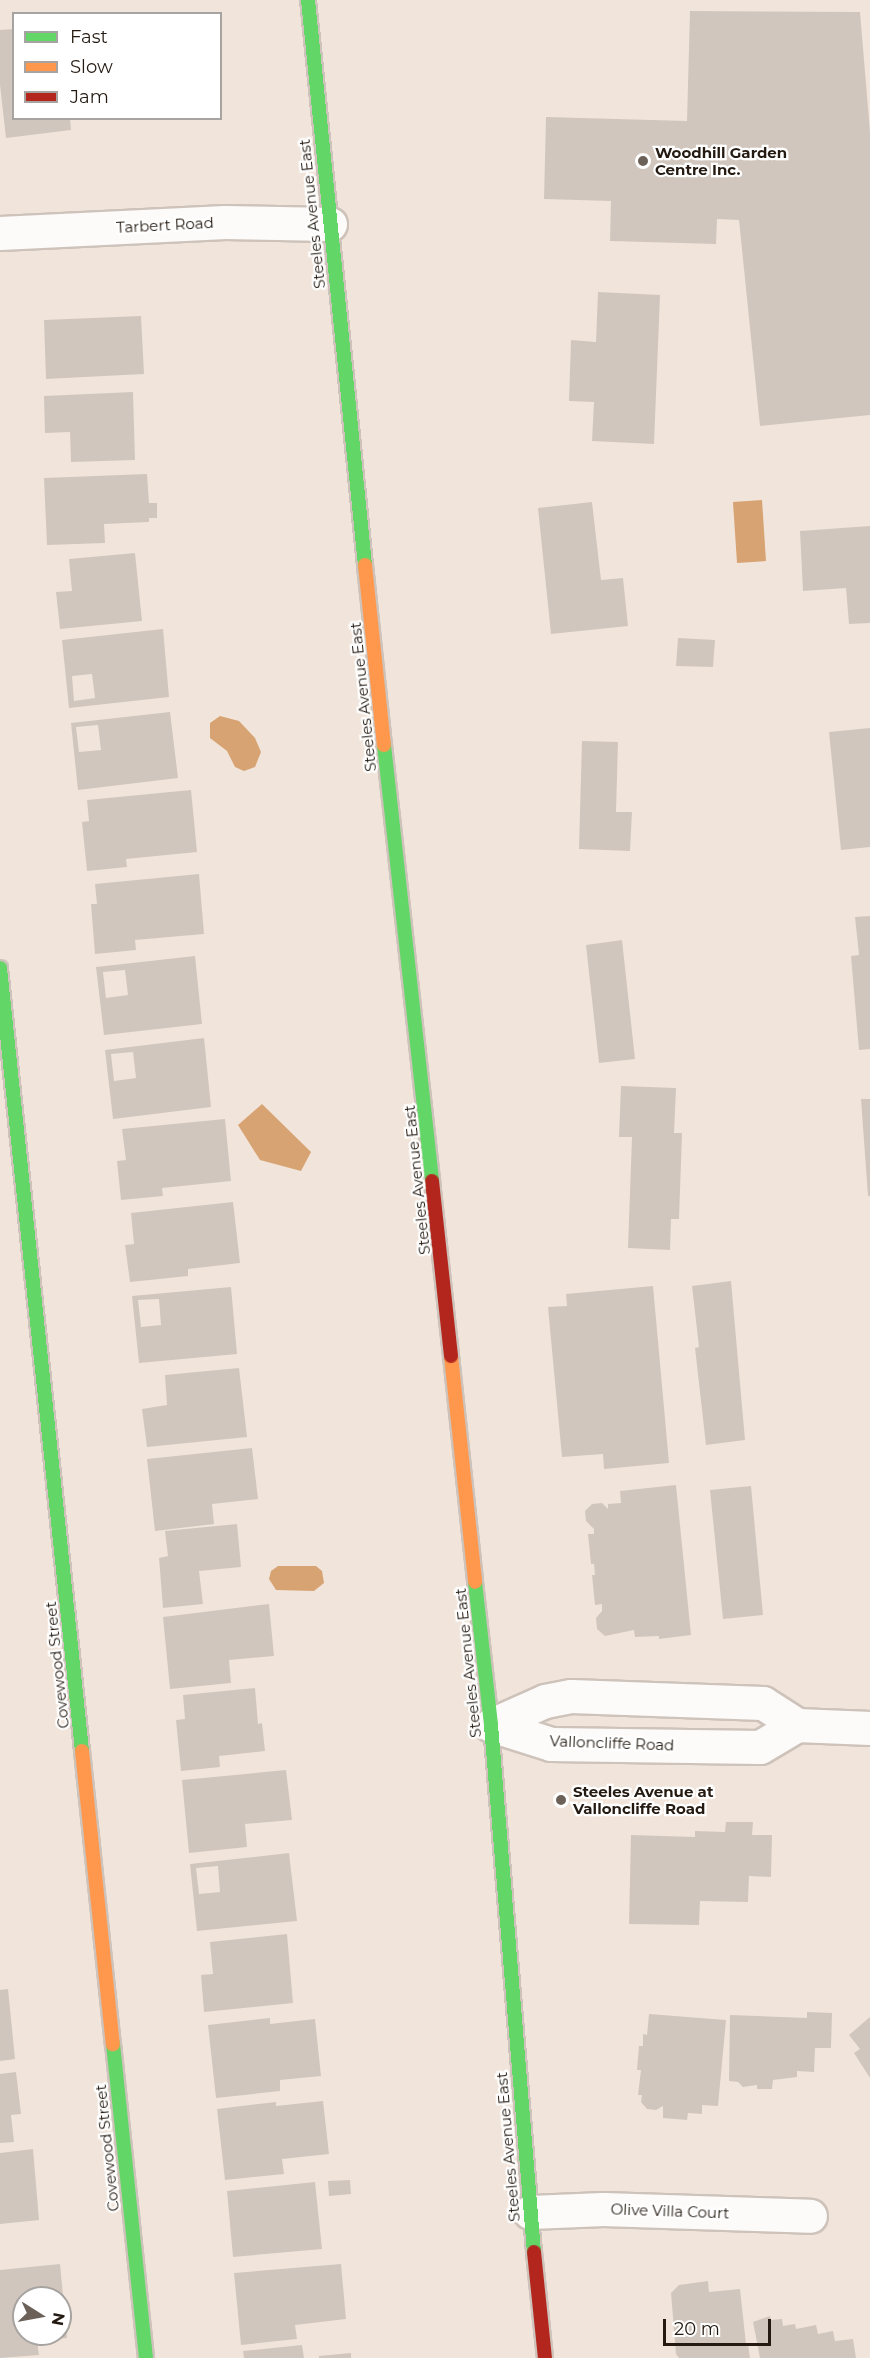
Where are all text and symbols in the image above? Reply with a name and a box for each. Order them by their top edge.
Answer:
legend [12,12,222,120]
text: Fast [70,26,108,48]
text: Slow [70,56,113,78]
text: Jam [70,86,109,108]
street label: Steeles Avenue East [295,138,329,290]
place label: Woodhill Garden Centre Inc. [655,143,787,178]
marker: Woodhill Garden Centre Inc. [636,154,650,168]
street label: Tarbert Road [116,213,214,237]
street label: Steeles Avenue East [346,621,380,773]
street label: Steeles Avenue East [400,1104,434,1256]
street label: Steeles Avenue East [451,1587,485,1739]
street label: Covewood Street [41,1601,73,1729]
street label: Valloncliffe Road [549,1732,675,1754]
place label: Steeles Avenue at Valloncliffe Road [573,1782,713,1817]
marker: Steeles Avenue at Valloncliffe Road [554,1793,568,1807]
street label: Steeles Avenue East [492,2071,524,2223]
street label: Covewood Street [91,2084,123,2212]
street label: Olive Villa Court [610,2200,730,2222]
north arrow [12,2286,72,2346]
scale bar [666,2307,774,2345]
text: N [48,2311,69,2327]
text: 20 m [674,2318,720,2340]

